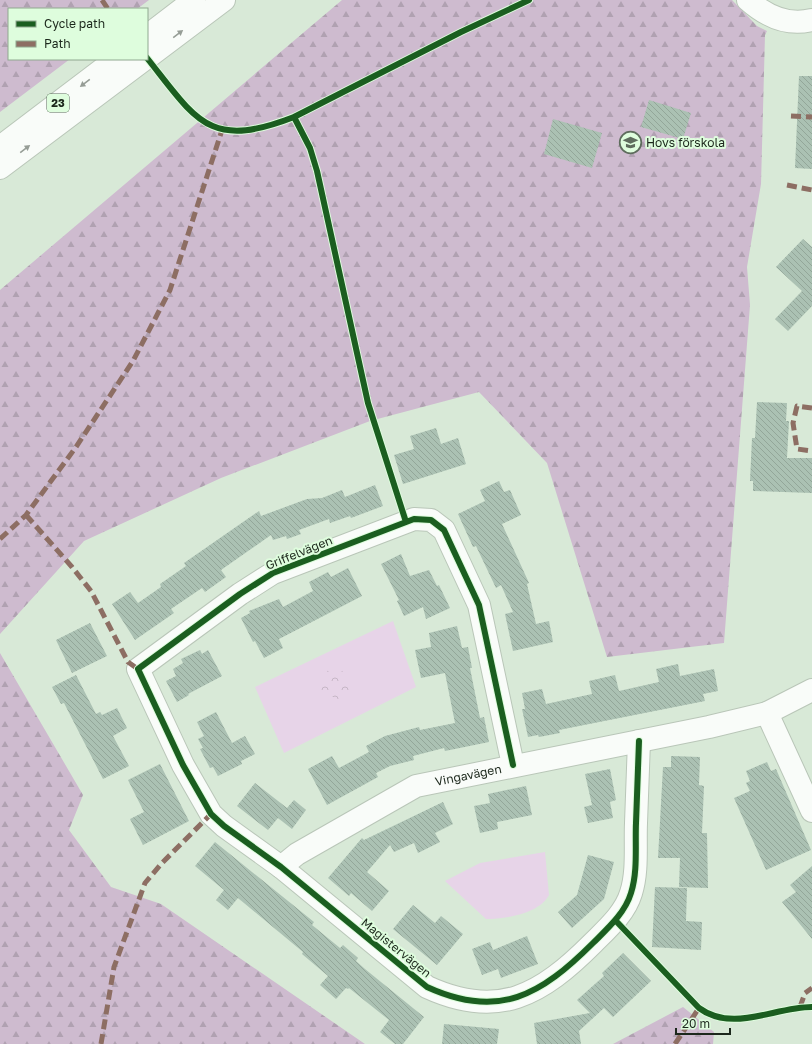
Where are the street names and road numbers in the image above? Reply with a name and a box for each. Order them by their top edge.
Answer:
road number: 23 [47,94,69,112]
street label: Griffelvägen [263,532,334,573]
street label: Vingavägen [434,761,503,789]
street label: Magistervägen [358,915,434,980]

